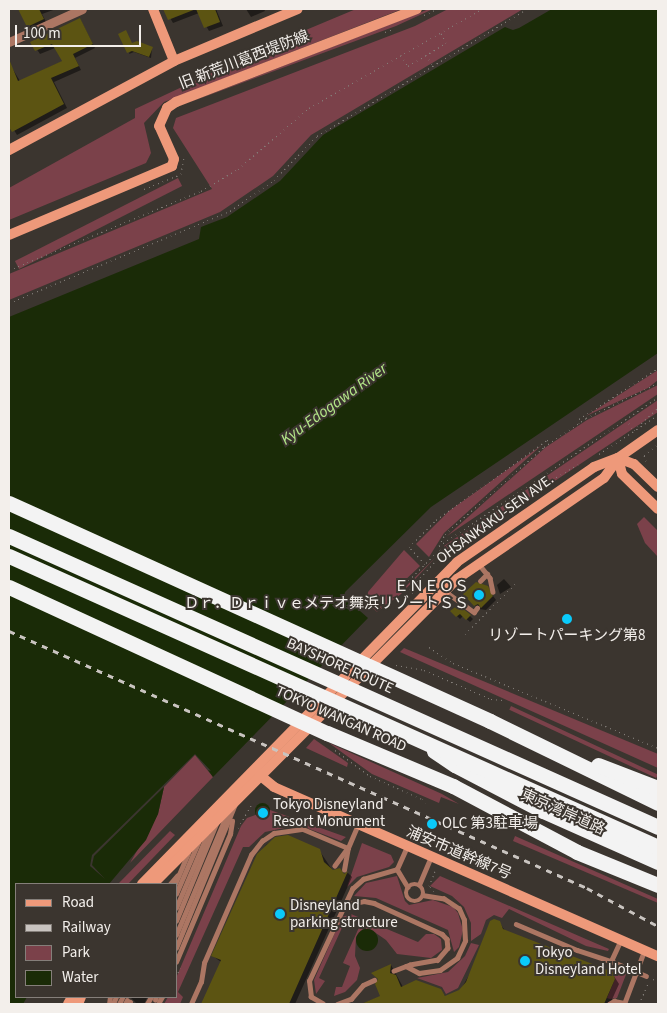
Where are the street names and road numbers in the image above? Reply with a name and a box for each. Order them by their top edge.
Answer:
street label: 旧 新荒川葛西堤防線 [176,27,312,93]
street label: OHSANKAKU-SEN AVE. [433,470,557,568]
street label: BAYSHORE ROUTE [284,634,396,698]
street label: TOKYO WANGAN ROAD [273,682,409,756]
street label: 東京湾岸道路 [518,785,608,839]
street label: 浦安市道幹線7号 [404,823,514,883]

